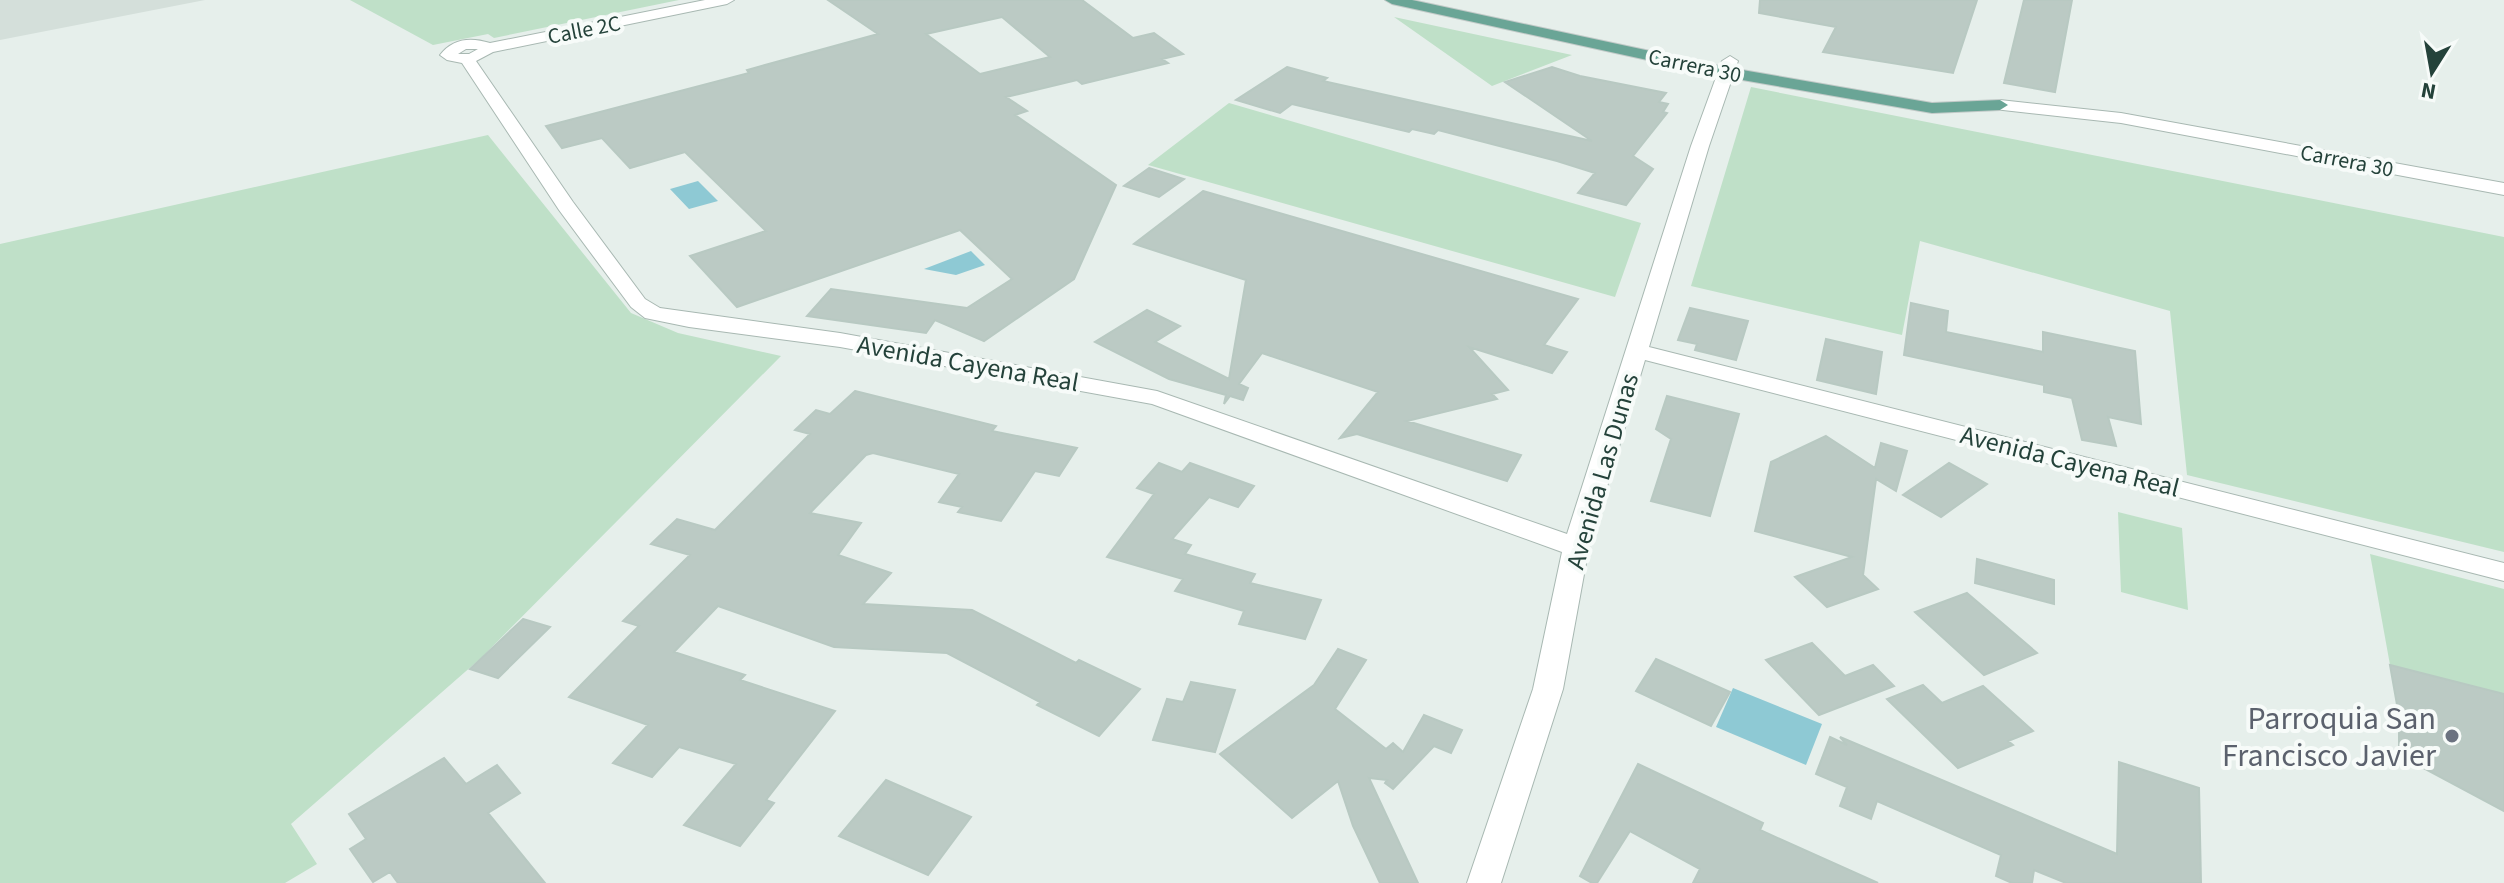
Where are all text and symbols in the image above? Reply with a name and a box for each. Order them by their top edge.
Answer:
street label: Calle 2C [545,7,623,53]
north arrow [2392,32,2472,112]
street label: Carrera 30 [1645,41,1744,91]
text: N [2418,74,2439,108]
street label: Carrera 30 [2298,136,2396,186]
street label: Avenida Cayena Real [854,326,1082,401]
street label: Avenida Las Dunas [1557,369,1648,574]
street label: Avenida Cayena Real [1957,416,2183,507]
place label: Parroquia San Francisco Javier [2222,696,2437,779]
marker: Parroquia San Francisco Javier [2443,727,2461,745]

